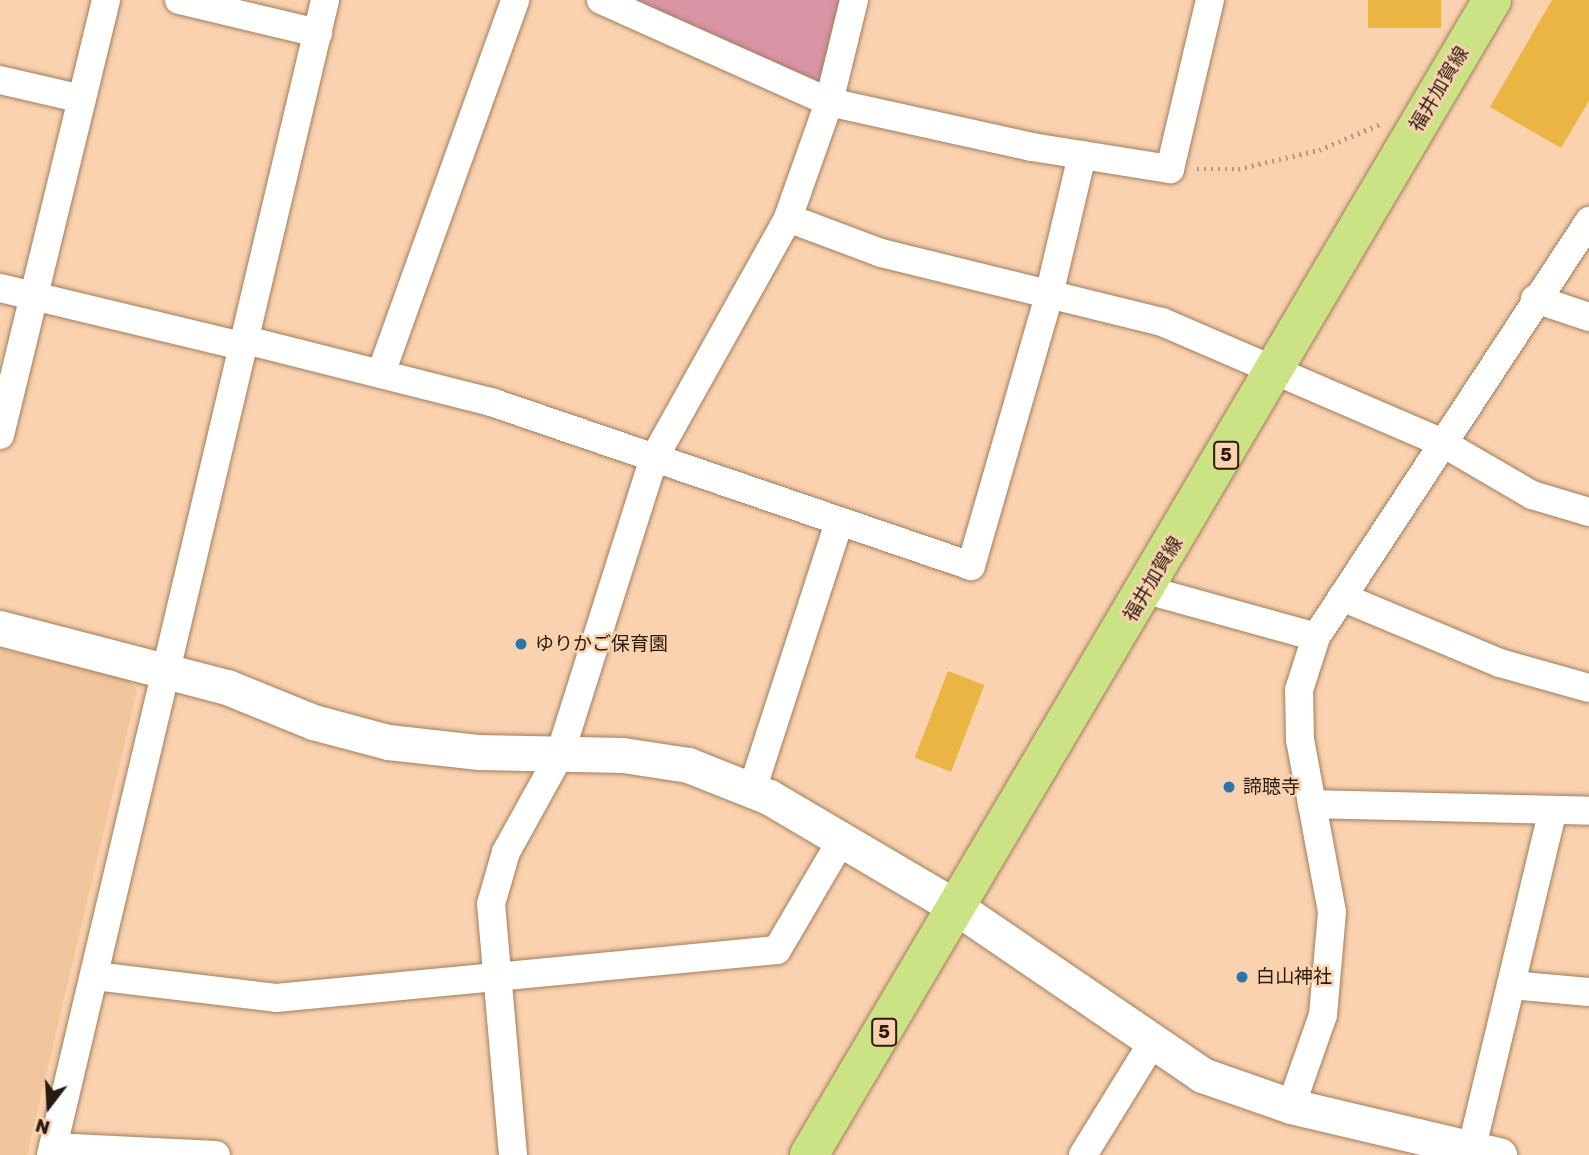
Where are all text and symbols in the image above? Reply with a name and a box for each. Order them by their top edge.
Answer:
street label: 福井加賀線 [1405,42,1473,136]
road number: 5 [1212,440,1240,470]
street label: 福井加賀線 [1119,532,1187,626]
place label: ゆりかご保育園 [535,633,668,655]
marker: ゆりかご保育園 [513,636,529,652]
place label: 諦聴寺 [1243,776,1300,798]
marker: 諦聴寺 [1221,779,1237,795]
place label: 白山神社 [1256,966,1332,988]
marker: 白山神社 [1234,969,1250,985]
road number: 5 [870,1017,898,1046]
north arrow [14,1071,84,1141]
text: N [33,1114,53,1140]

